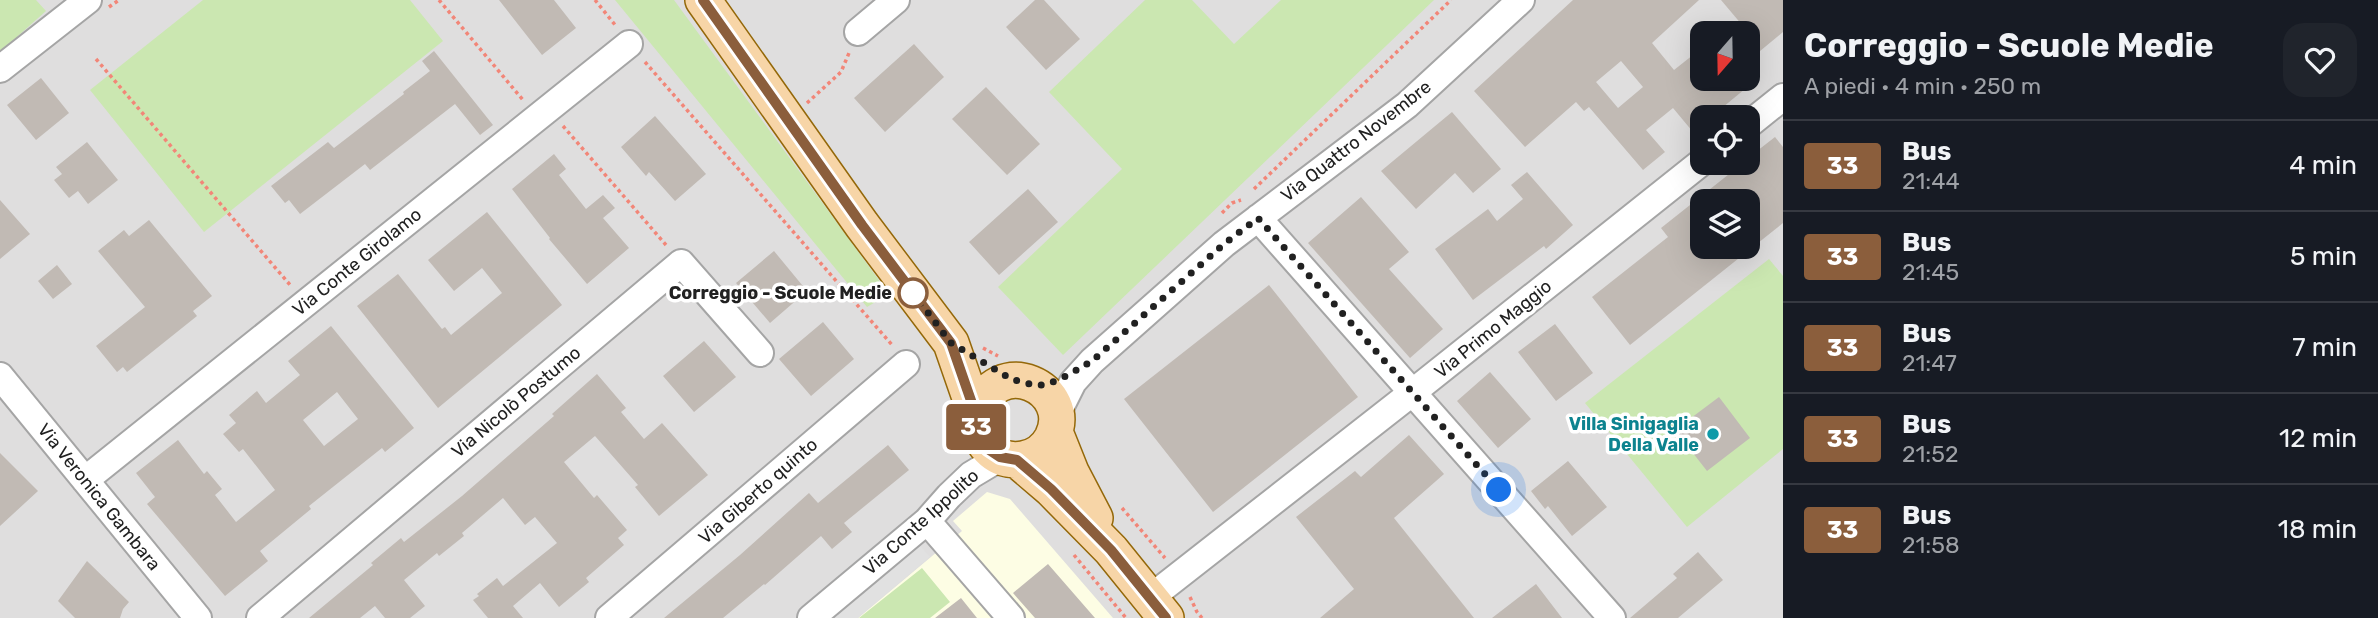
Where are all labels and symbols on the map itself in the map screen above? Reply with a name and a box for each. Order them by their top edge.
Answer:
north arrow [1690,21,1760,91]
street label: Via Quattro Novembre [1277,76,1435,206]
street label: Via Conte Girolamo [288,203,426,321]
street label: Via Primo Maggio [1430,275,1556,383]
marker: Correggio - Scuole Medie [898,278,928,308]
place label: Correggio - Scuole Medie [669,282,892,304]
street label: Via Nicolò Postumo [447,342,585,462]
line badge: 33 [944,404,1007,450]
place label: Villa Sinigaglia Della Valle [1569,413,1699,456]
street label: Via Veronica Gambara [33,419,165,575]
marker: Villa Sinigaglia Della Valle [1705,426,1721,442]
street label: Via Giberto quinto [694,433,822,549]
street label: Via Conte Ippolito [859,464,983,580]
your location [1481,472,1516,507]

